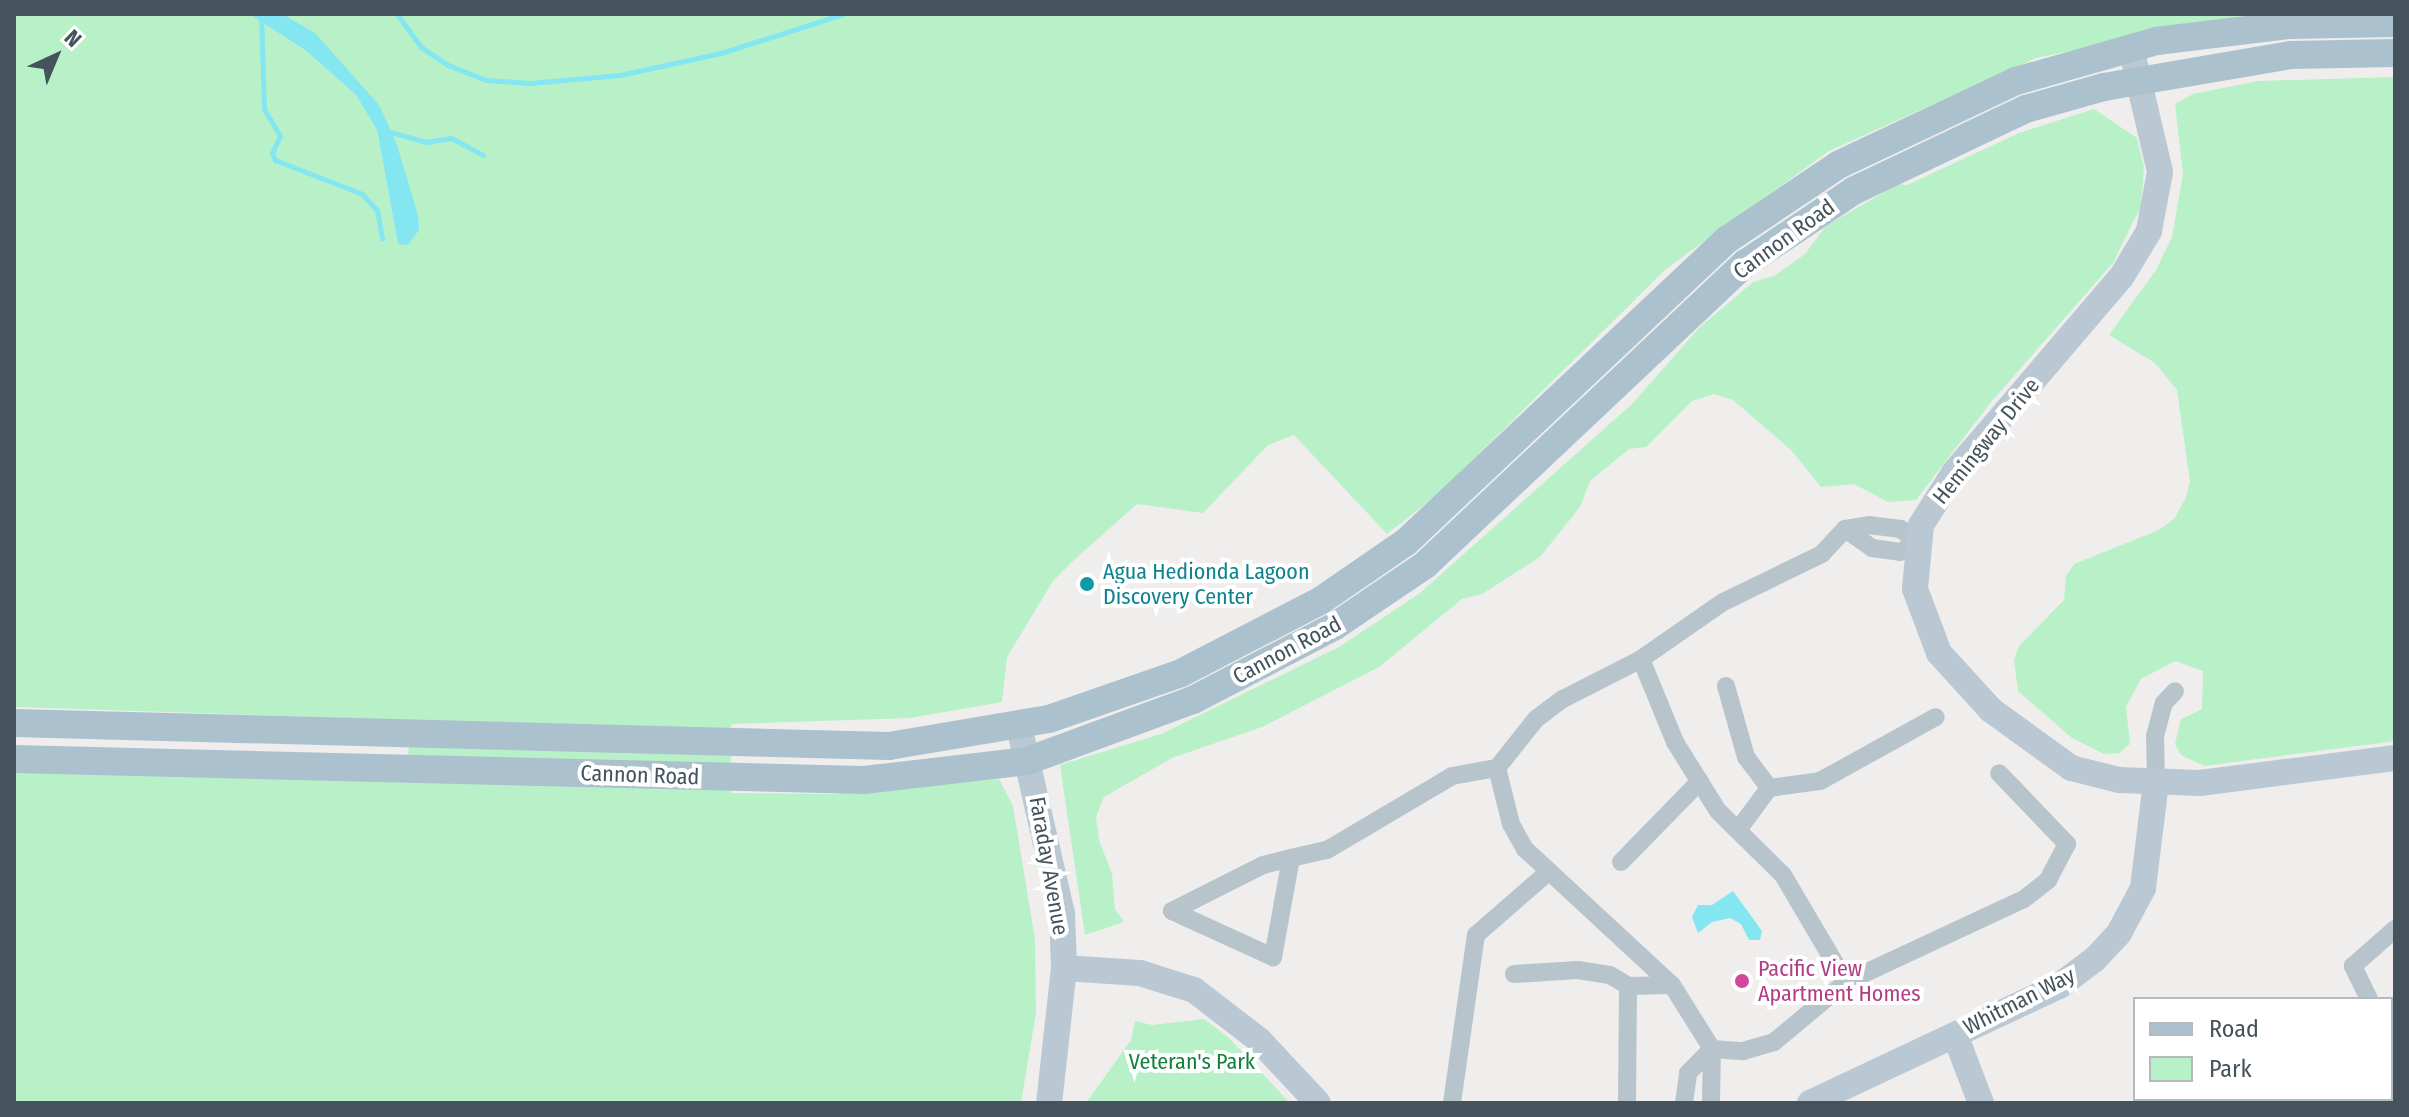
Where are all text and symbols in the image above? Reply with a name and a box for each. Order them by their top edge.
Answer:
north arrow [16,16,96,96]
text: N [59,24,87,53]
street label: Cannon Road [1728,193,1840,285]
street label: Hemingway Drive [1927,373,2045,509]
place label: Agua Hedionda Lagoon Discovery Center [1103,558,1309,610]
marker: Agua Hedionda Lagoon Discovery Center [1078,575,1096,593]
street label: Cannon Road [1228,610,1346,690]
street label: Cannon Road [580,760,700,790]
street label: Faraday Avenue [1024,795,1074,937]
place label: Pacific View Apartment Homes [1758,955,1921,1006]
street label: Whitman Way [1959,962,2079,1040]
marker: Pacific View Apartment Homes [1733,972,1751,990]
legend [2133,997,2393,1101]
text: Road [2209,1015,2259,1043]
park label: Veteran's Park [1129,1049,1255,1075]
text: Park [2209,1055,2252,1083]

